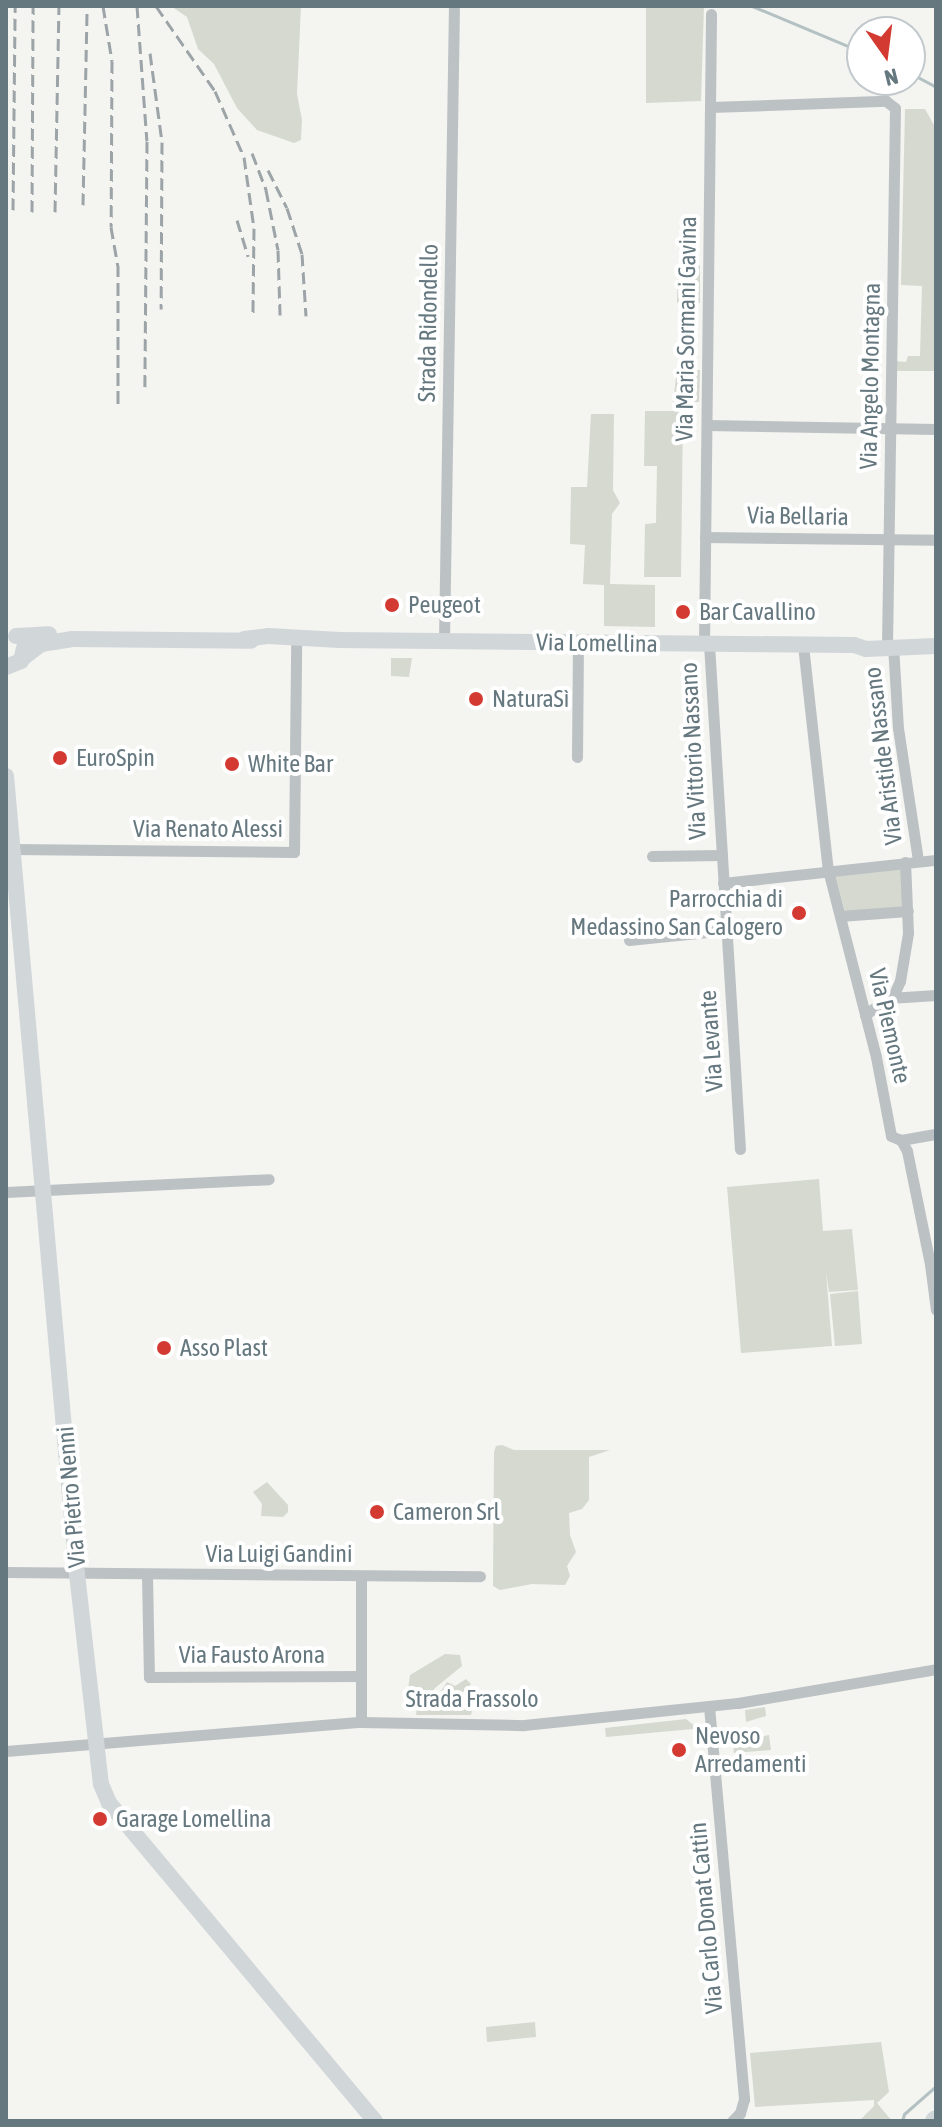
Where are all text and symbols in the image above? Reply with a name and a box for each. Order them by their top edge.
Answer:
north arrow [846,16,926,96]
text: N [882,63,901,92]
street label: Via Maria Sormani Gavina [670,216,702,442]
street label: Strada Ridondello [412,244,444,402]
street label: Via Angelo Montagna [854,282,886,470]
street label: Via Bellaria [747,501,849,531]
place label: Peugeot [408,591,481,619]
marker: Peugeot [383,596,401,614]
place label: Bar Cavallino [699,598,816,626]
marker: Bar Cavallino [674,603,692,621]
street label: Via Lomellina [536,628,658,658]
street label: Via Vittorio Nassano [674,662,712,840]
street label: Via Aristide Nassano [858,665,908,847]
place label: NaturaSì [492,685,569,713]
marker: NaturaSì [467,690,485,708]
place label: EuroSpin [76,744,155,772]
marker: EuroSpin [51,749,69,767]
place label: White Bar [248,750,333,778]
marker: White Bar [223,755,241,773]
street label: Via Renato Alessi [133,815,283,843]
place label: Parrocchia di Medassino San Calogero [570,885,783,941]
marker: Parrocchia di Medassino San Calogero [790,904,808,922]
street label: Via Piemonte [863,966,917,1086]
street label: Via Levante [693,989,729,1093]
place label: Asso Plast [180,1334,268,1362]
marker: Asso Plast [155,1339,173,1357]
street label: Via Pietro Nenni [50,1425,92,1569]
place label: Cameron Srl [393,1498,500,1526]
marker: Cameron Srl [368,1503,386,1521]
street label: Via Luigi Gandini [206,1540,352,1568]
street label: Via Fausto Arona [179,1641,325,1669]
street label: Strada Frassolo [405,1685,539,1713]
place label: Nevoso Arredamenti [695,1722,806,1778]
marker: Nevoso Arredamenti [670,1741,688,1759]
place label: Garage Lomellina [116,1805,271,1833]
marker: Garage Lomellina [91,1810,109,1828]
street label: Via Carlo Donat Cattin [683,1821,729,2015]

